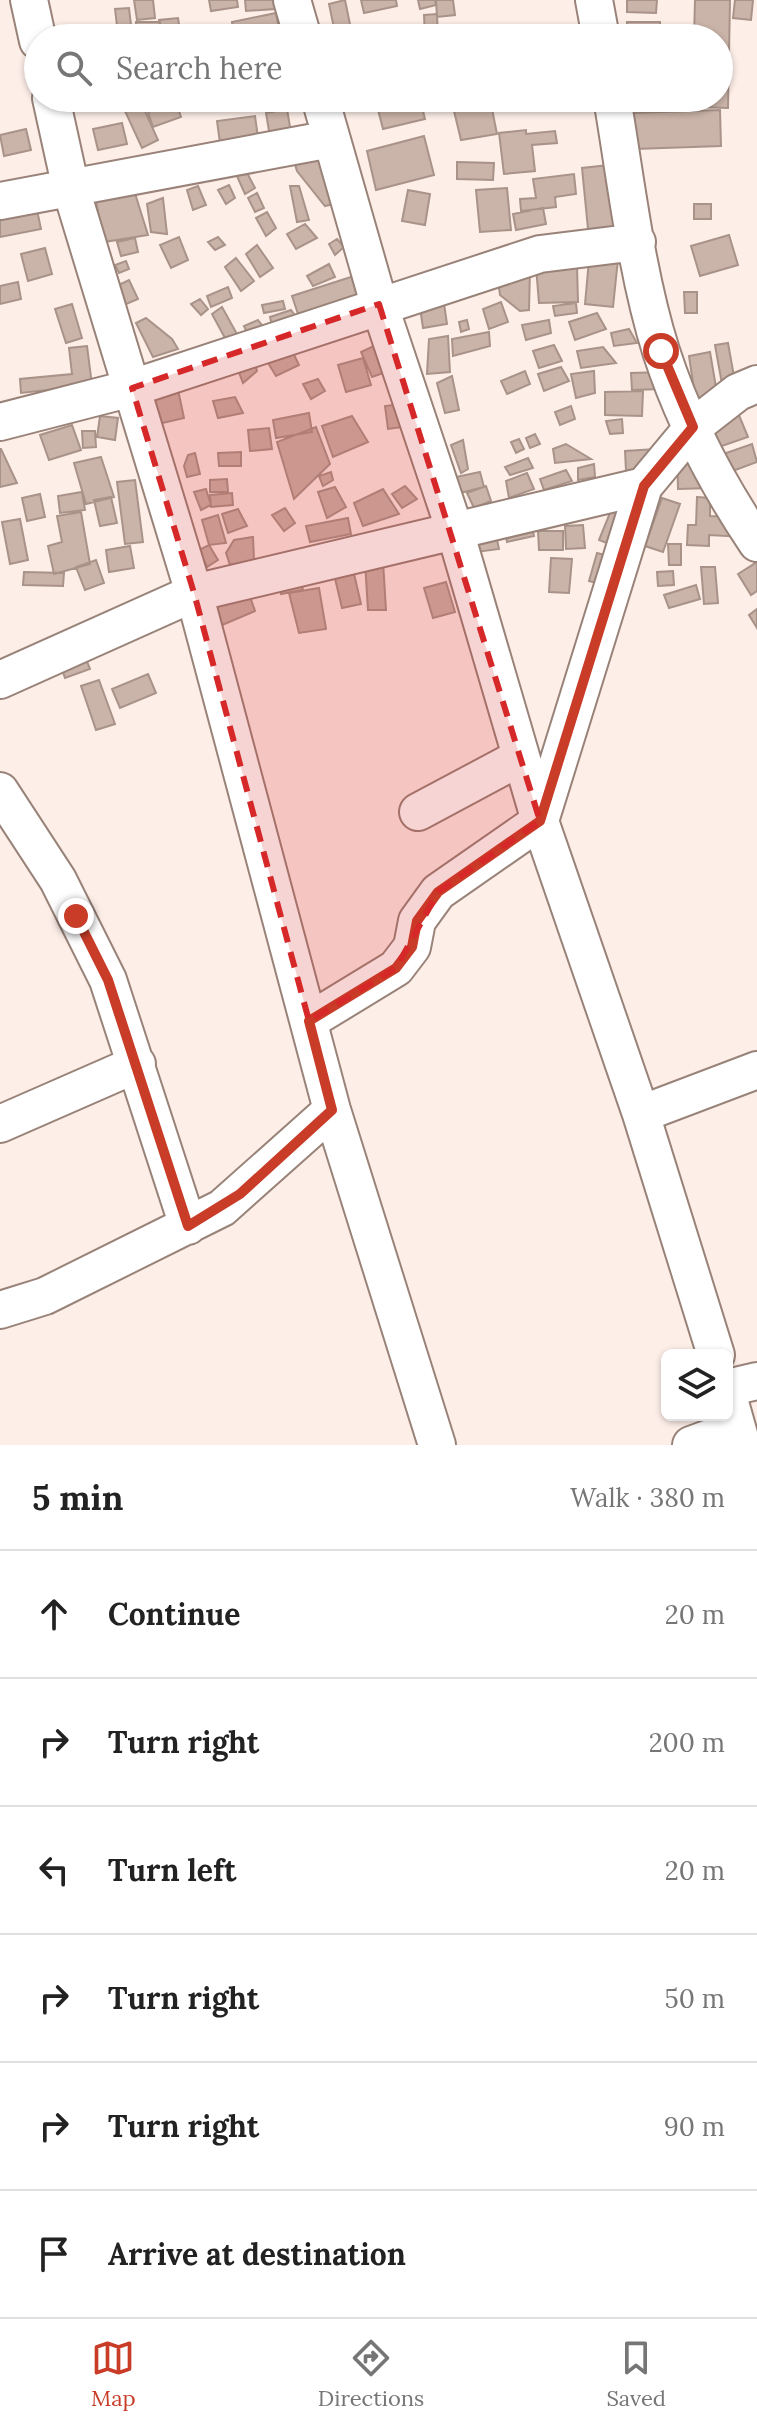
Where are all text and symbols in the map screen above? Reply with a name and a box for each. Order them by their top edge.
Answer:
search box [24,24,733,112]
icon: search [52,46,96,90]
text: Search here [116,49,283,87]
route start [643,333,679,369]
route end [58,898,94,934]
map controls [661,1349,733,1421]
button: layers [661,1349,733,1421]
text: 5 min [32,1476,123,1519]
text: Walk · 380 m [570,1481,725,1514]
icon: ahead [32,1592,76,1636]
text: Continue [108,1595,240,1633]
text: 20 m [665,1598,725,1631]
icon: right [32,1720,76,1764]
text: Turn right [108,1723,259,1761]
text: 200 m [649,1726,725,1759]
icon: left [32,1848,76,1892]
text: Turn left [108,1851,236,1889]
text: 20 m [665,1854,725,1887]
icon: right [32,1976,76,2020]
text: Turn right [108,1979,259,2017]
text: 50 m [665,1982,725,2015]
icon: right [32,2104,76,2148]
text: Turn right [108,2107,259,2145]
text: 90 m [664,2110,725,2143]
icon: arrive [32,2232,76,2276]
text: Arrive at destination [108,2235,406,2273]
tab: Map [91,2336,136,2412]
tab: Directions [318,2336,424,2412]
tab: Saved [606,2336,666,2412]

